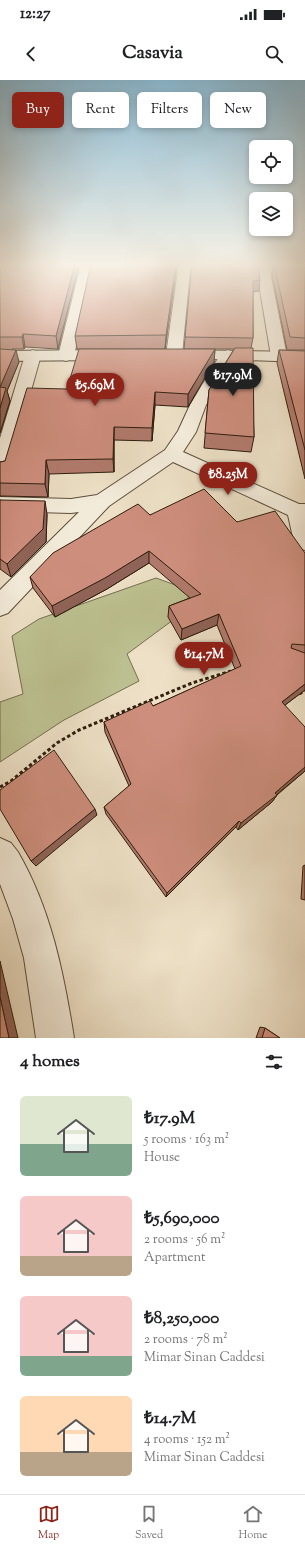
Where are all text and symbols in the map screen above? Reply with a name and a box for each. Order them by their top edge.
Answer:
text: 12:27 [20,4,51,25]
text: Casavia [122,41,183,67]
icon: back [20,43,42,65]
icon: search [263,43,285,65]
chip: Buy [12,92,64,128]
chip: Rent [72,92,129,128]
chip: Filters [137,92,202,128]
chip: New [210,92,266,128]
map controls [249,140,293,236]
button: locate [249,140,293,184]
button: layers [249,192,293,236]
pin: ₺17.9M [200,363,266,397]
text: ₺17.9M [213,367,253,385]
pin: ₺5.69M [62,373,128,407]
text: ₺5.69M [75,377,115,395]
pin: ₺8.25M [195,462,261,496]
text: ₺8.25M [208,466,248,484]
pin: ₺14.7M [171,642,237,676]
text: ₺14.7M [184,646,224,664]
text: 4 homes [20,1050,80,1074]
icon: filters [263,1051,285,1073]
text: ₺17.9M [144,1107,195,1131]
icon: home [52,1112,100,1160]
text: 5 rooms · 163 m² [144,1131,229,1149]
text: House [144,1149,180,1167]
text: ₺5,690,000 [144,1207,219,1231]
icon: home [52,1212,100,1260]
text: 2 rooms · 56 m² [144,1231,225,1249]
text: Apartment [144,1249,205,1267]
text: ₺8,250,000 [144,1307,219,1331]
icon: home [52,1312,100,1360]
text: 2 rooms · 78 m² [144,1331,228,1349]
text: Mimar Sinan Caddesi [144,1349,265,1367]
text: ₺14.7M [144,1407,196,1431]
icon: home [52,1412,100,1460]
text: 4 rooms · 152 m² [144,1431,230,1449]
text: Mimar Sinan Caddesi [144,1449,265,1467]
tab: Map [38,1503,60,1543]
tab: Saved [135,1503,163,1543]
tab: Home [238,1503,267,1543]

